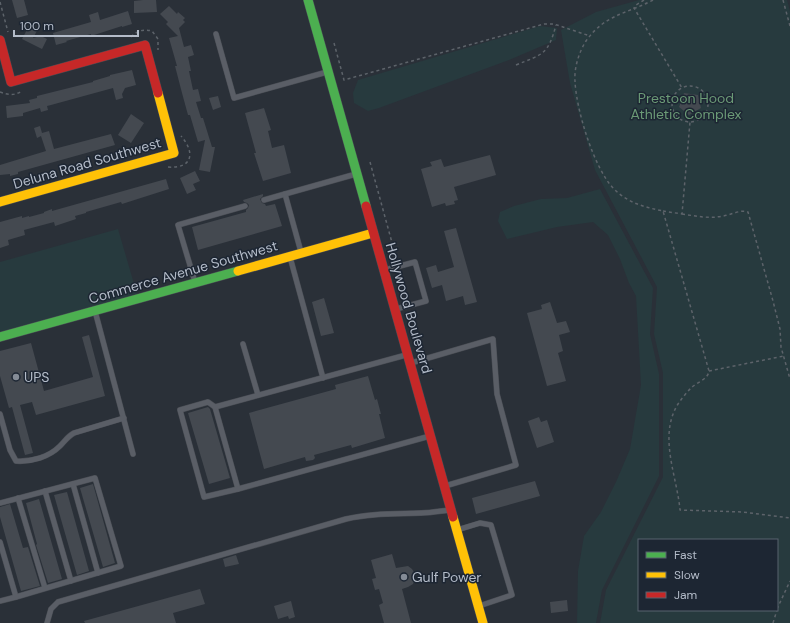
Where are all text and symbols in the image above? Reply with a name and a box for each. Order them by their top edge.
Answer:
scale bar [14,12,138,38]
text: 100 m [20,18,54,34]
park label: Prestoon Hood Athletic Complex [631,89,742,123]
street label: Deluna Road Southwest [11,133,163,193]
street label: Commerce Avenue Southwest [86,236,280,308]
street label: Hollywood Boulevard [382,240,436,376]
place label: UPS [24,368,49,386]
marker: UPS [11,372,21,382]
legend [638,539,778,611]
text: Fast [674,547,697,563]
text: Slow [674,567,700,583]
place label: Gulf Power [412,568,482,586]
marker: Gulf Power [399,572,409,582]
text: Jam [674,587,697,603]

